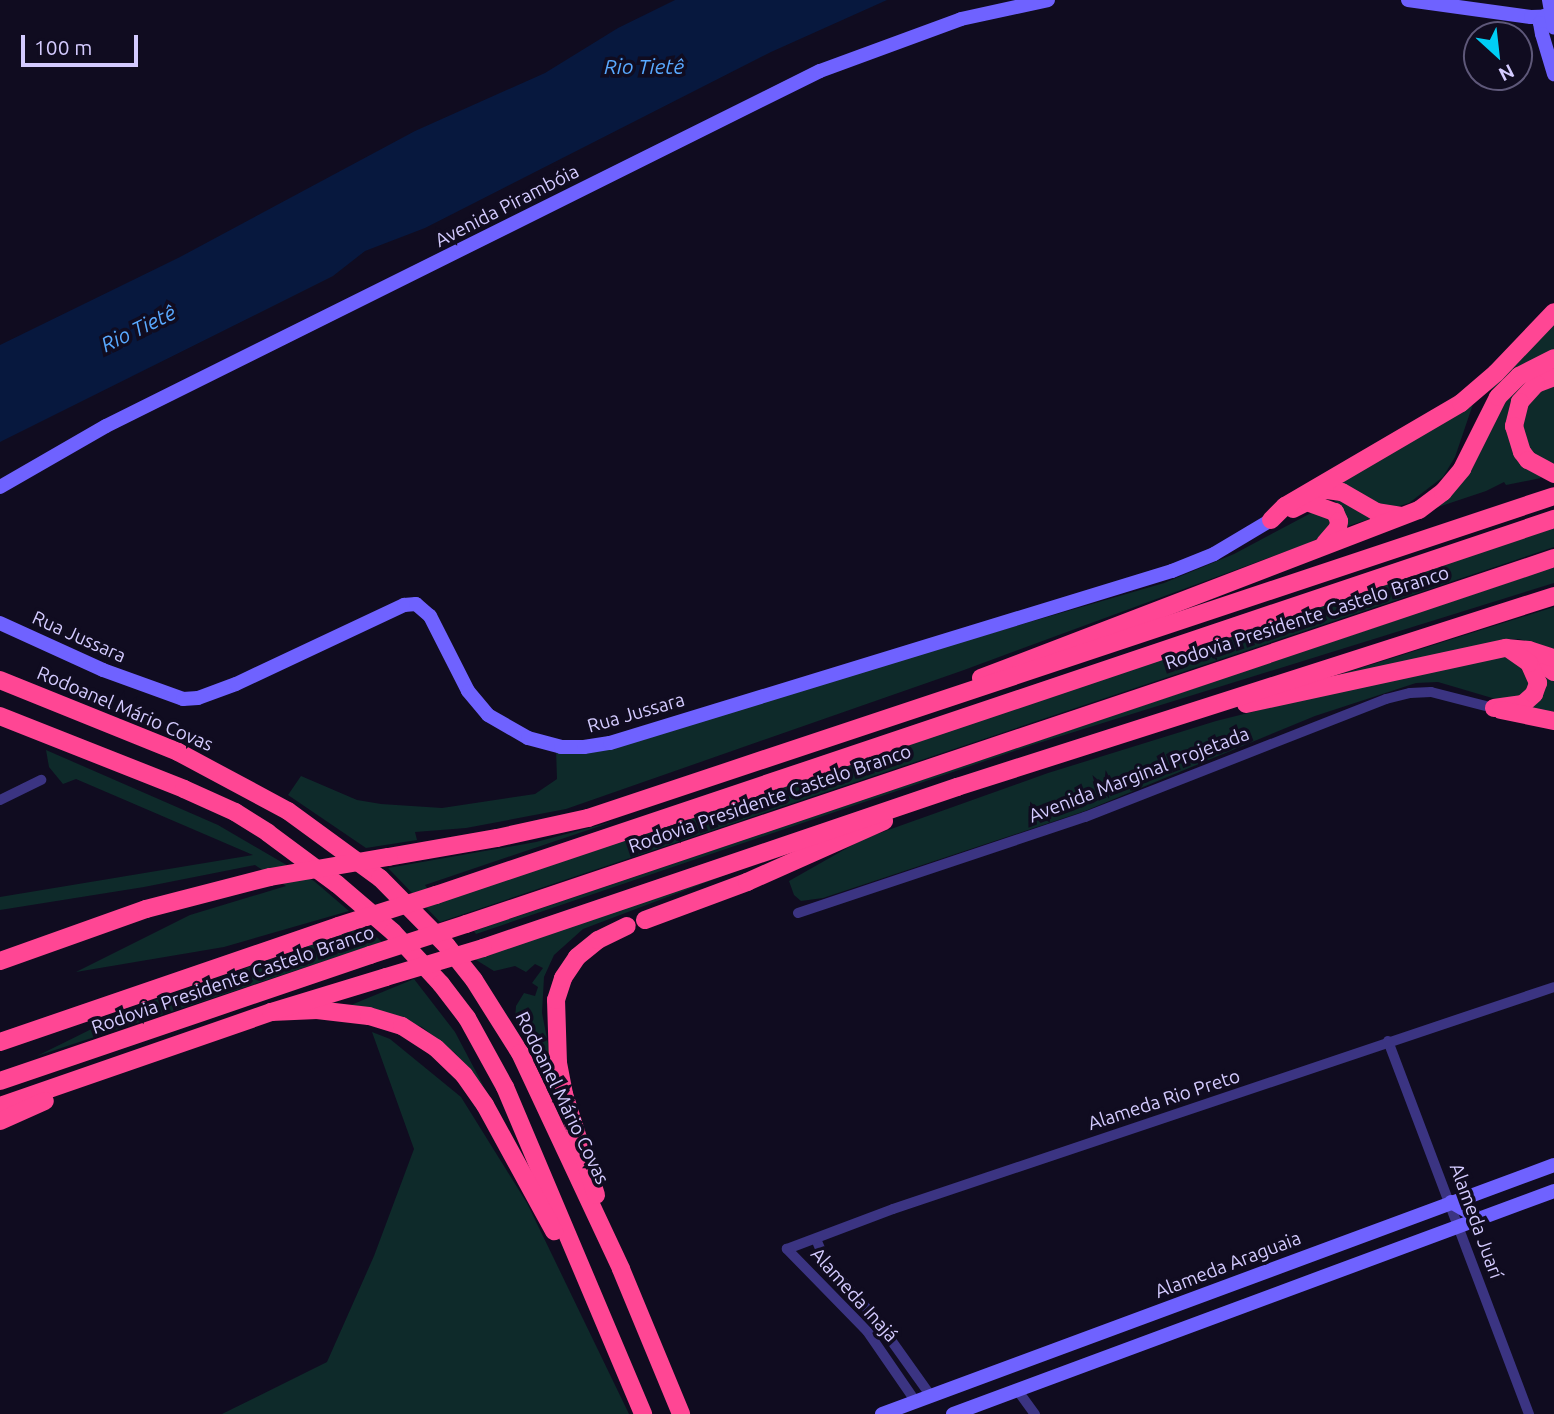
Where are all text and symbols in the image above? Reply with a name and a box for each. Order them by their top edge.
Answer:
scale bar [24,21,142,65]
north arrow [1463,21,1533,91]
text: 100 m [34,35,92,59]
water label: Rio Tietê [604,53,684,79]
text: N [1495,60,1518,86]
street label: Avenida Pirambóia [431,160,583,252]
water label: Rio Tietê [97,299,179,357]
street label: Rodovia Presidente Castelo Branco [1162,561,1452,675]
street label: Rua Jussara [29,606,129,668]
street label: Rodoanel Mário Covas [34,662,216,756]
street label: Rua Jussara [585,688,687,738]
street label: Avenida Marginal Projetada [1026,722,1252,828]
street label: Rodovia Presidente Castelo Branco [626,740,914,858]
street label: Rodovia Presidente Castelo Branco [89,921,377,1039]
street label: Rodoanel Mário Covas [510,1008,614,1188]
street label: Alameda Rio Preto [1085,1065,1243,1135]
street label: Alameda Juarí [1445,1160,1507,1282]
street label: Alameda Araguaia [1152,1227,1304,1303]
street label: Alameda Inajá [806,1243,902,1347]

